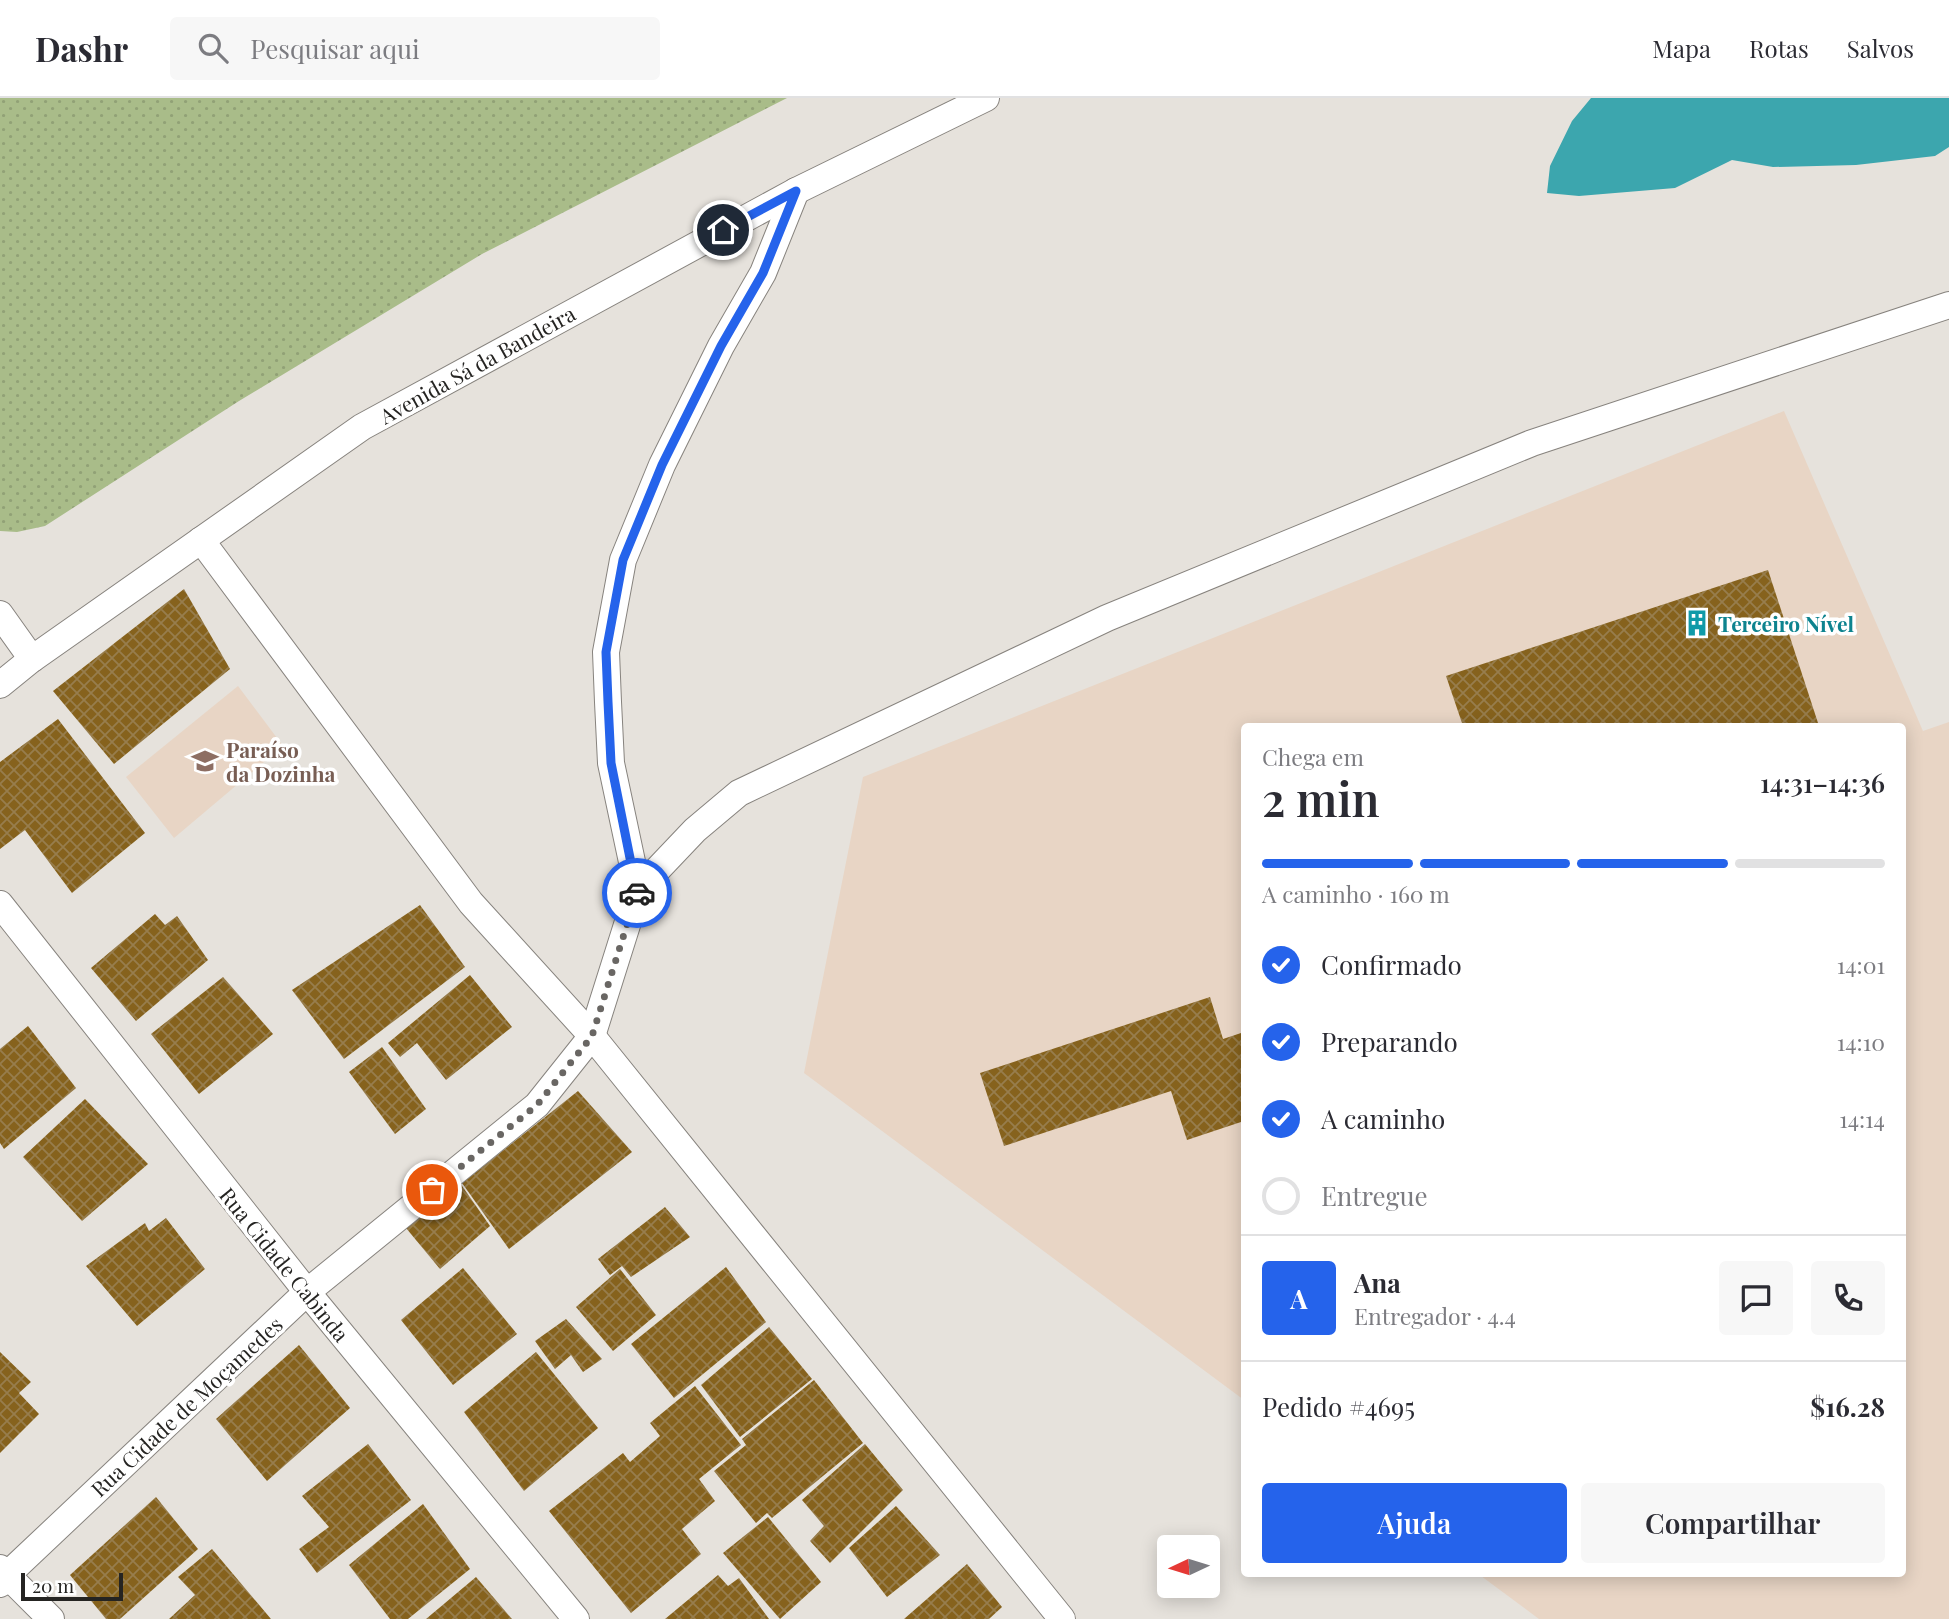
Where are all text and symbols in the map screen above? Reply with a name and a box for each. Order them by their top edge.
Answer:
search box [170,17,660,80]
text: Dashr [35,26,128,70]
icon: search [194,29,232,67]
text: Pesquisar aqui [250,31,420,66]
text: Mapa [1652,32,1711,64]
text: Rotas [1749,32,1809,64]
text: Salvos [1847,32,1914,64]
pin [693,200,753,260]
icon: home [704,211,742,249]
street label: Avenida Sá da Bandeira [373,298,580,430]
building icon: Terceiro Nível [1682,608,1712,638]
place label: Terceiro Nível [1718,609,1854,637]
place label: Paraíso da Dozinha [226,735,336,787]
text: Chega em [1262,741,1364,772]
school or university icon: Paraíso da Dozinha [190,746,220,776]
text: 14:31–14:36 [1760,765,1885,800]
text: 2 min [1262,767,1380,829]
courier [602,858,672,928]
icon: car [618,874,656,912]
text: A caminho · 160 m [1262,878,1450,909]
icon: check [1262,946,1300,984]
text: Confirmado [1321,947,1462,982]
text: 14:01 [1837,949,1885,980]
icon: check [1262,1023,1300,1061]
text: Preparando [1321,1024,1458,1059]
text: 14:10 [1837,1026,1885,1057]
icon: check [1262,1100,1300,1138]
text: A caminho [1321,1101,1445,1136]
text: 14:14 [1839,1103,1885,1134]
pin [402,1160,462,1220]
icon: bag [413,1171,451,1209]
text: Entregue [1321,1178,1428,1213]
street label: Rua Cidade Cabinda [214,1181,356,1347]
button: chat [1719,1261,1793,1335]
button: phone [1811,1261,1885,1335]
text: Ana [1354,1265,1401,1300]
text: A [1290,1281,1308,1316]
text: Entregador · 4.4 [1354,1300,1516,1331]
street label: Rua Cidade de Moçamedes [84,1310,288,1502]
text: Pedido #4695 [1262,1389,1415,1424]
text: $16.28 [1810,1389,1885,1424]
button: Ajuda [1262,1483,1567,1563]
button: Compartilhar [1581,1483,1885,1563]
north arrow [1157,1535,1220,1598]
map controls [1157,1535,1220,1598]
scale bar [21,1570,122,1602]
text: 20 m [32,1572,74,1598]

